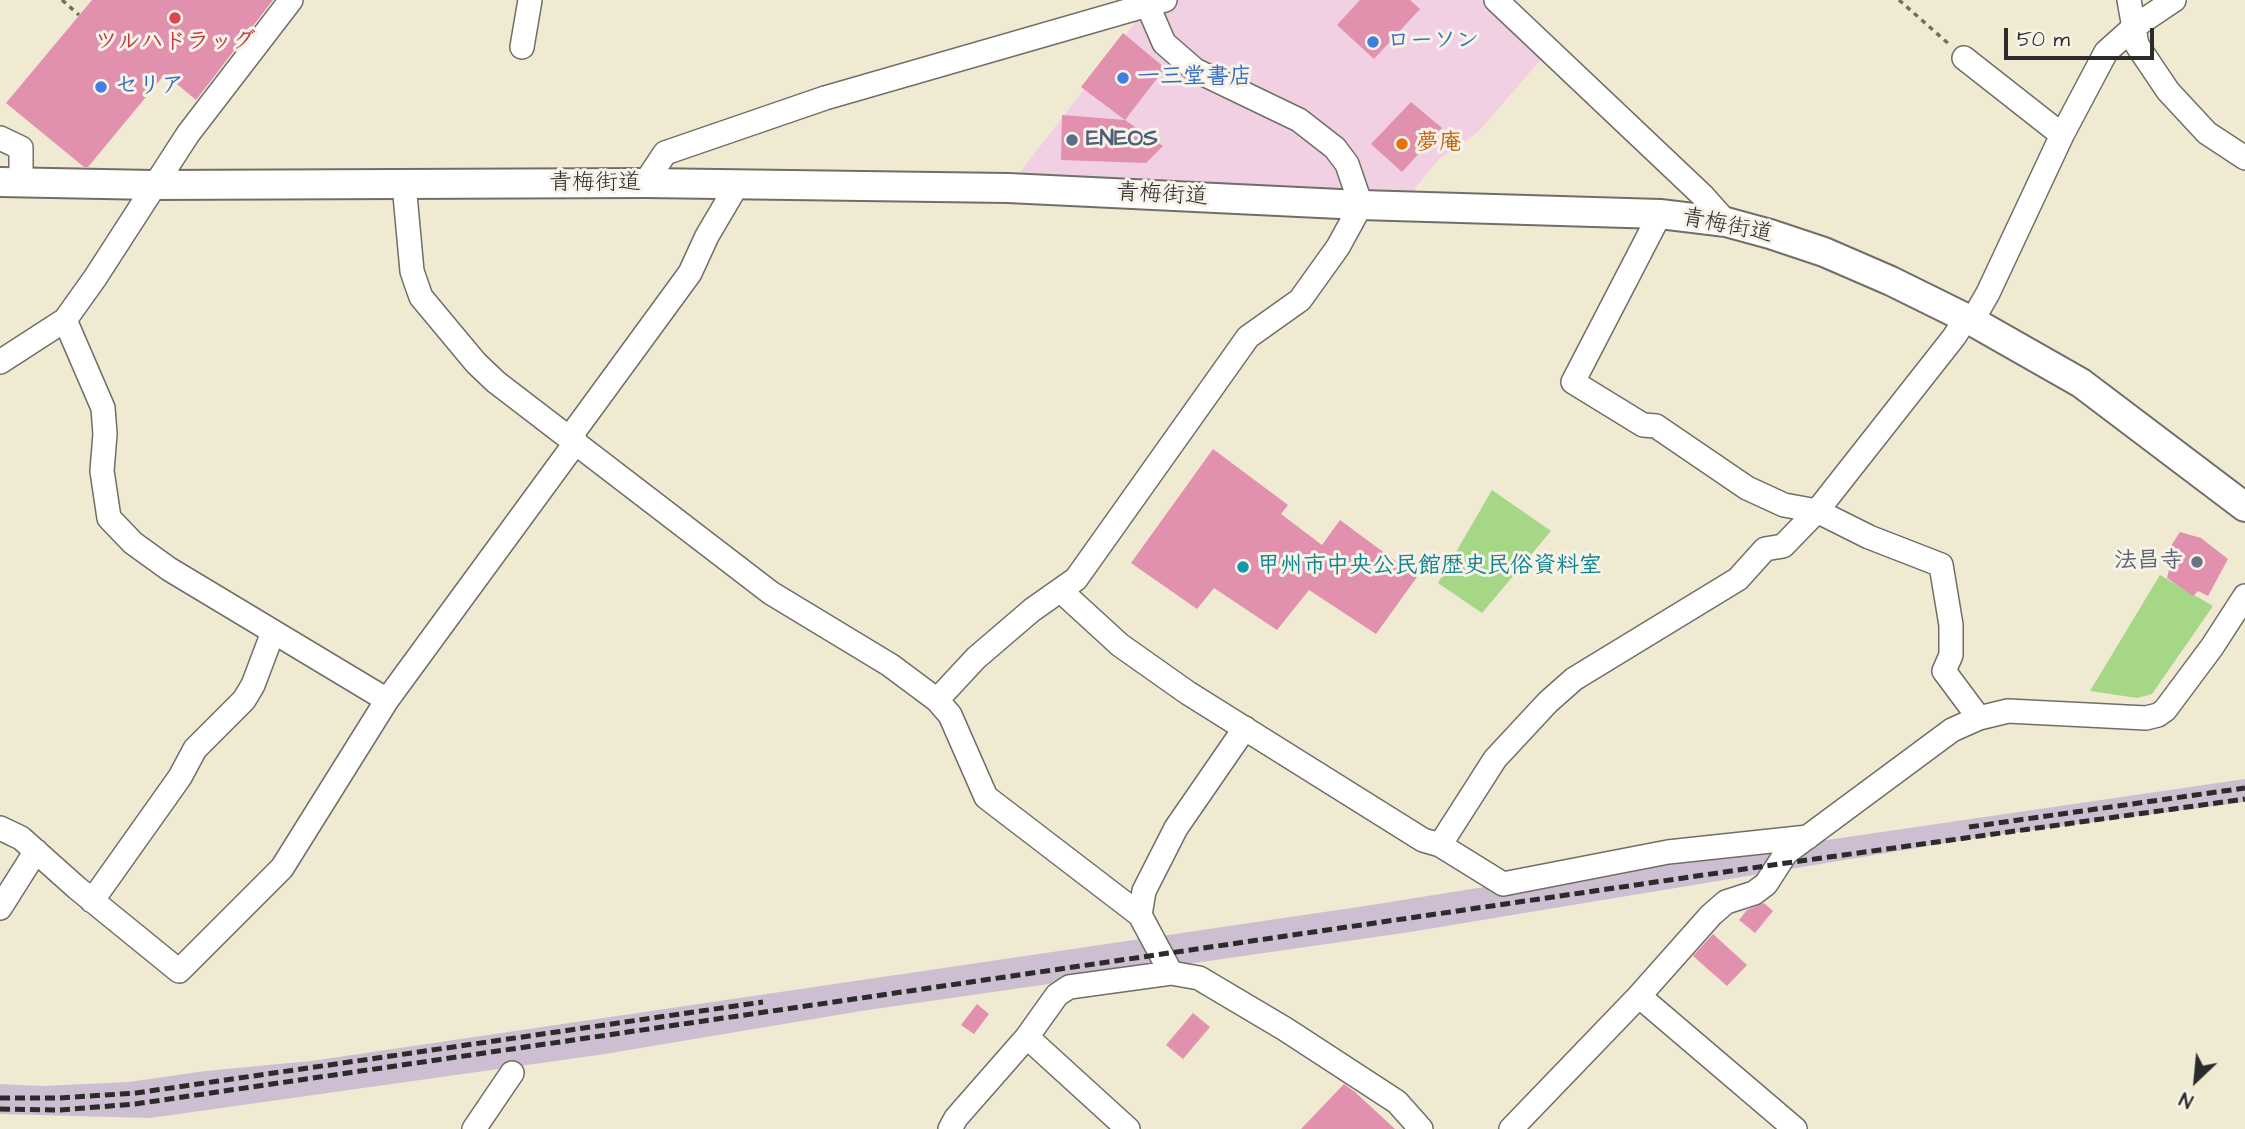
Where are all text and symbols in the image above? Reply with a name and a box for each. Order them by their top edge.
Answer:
marker: ツルハドラッグ [167,10,183,26]
scale bar [2007,14,2158,58]
text: 50 m [2017,25,2070,54]
place label: ローソン [1387,28,1479,56]
place label: ツルハドラッグ [95,29,255,57]
marker: ローソン [1365,34,1381,50]
place label: 一三堂書店 [1137,64,1252,92]
marker: 一三堂書店 [1115,70,1131,86]
place label: セリア [115,73,184,101]
marker: セリア [93,79,109,95]
place label: ENEOS [1086,126,1158,154]
place label: 夢庵 [1416,130,1462,158]
marker: ENEOS [1064,132,1080,148]
marker: 夢庵 [1394,136,1410,152]
street label: 青梅街道 [549,170,641,198]
street label: 青梅街道 [1115,180,1209,212]
street label: 青梅街道 [1679,205,1775,249]
place label: 法昌寺 [2114,548,2183,576]
place label: 甲州市中央公民館歴史民俗資料室 [1257,553,1602,581]
marker: 法昌寺 [2189,554,2205,570]
marker: 甲州市中央公民館歴史民俗資料室 [1235,559,1251,575]
north arrow [2161,1045,2231,1115]
text: N [2175,1085,2198,1114]

